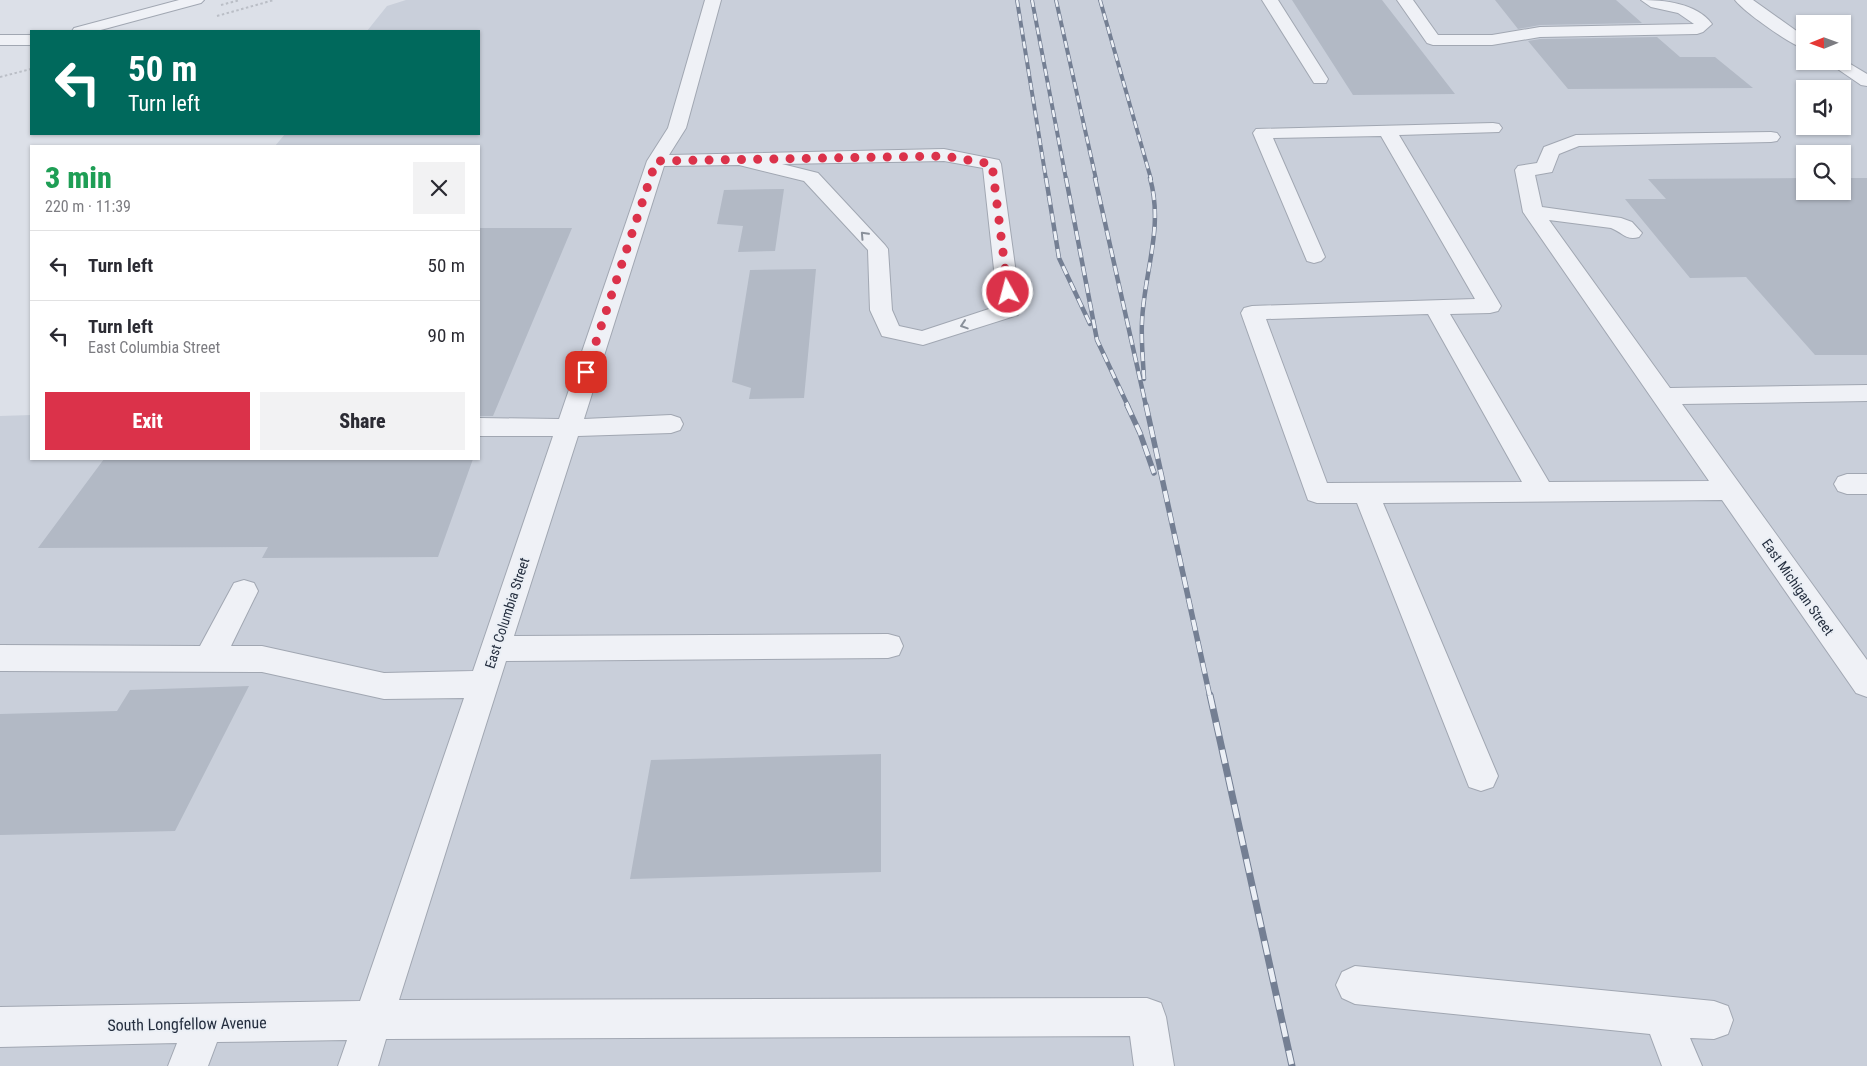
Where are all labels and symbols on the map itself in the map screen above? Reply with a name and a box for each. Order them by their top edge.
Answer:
north arrow [1796,15,1851,70]
one-way arrow [861,231,870,240]
position arrow [981,265,1033,317]
one-way arrow [960,319,968,329]
pin [565,351,607,393]
street label: East Michigan Street [1759,536,1837,638]
street label: East Columbia Street [482,555,532,671]
street label: South Longfellow Avenue [107,1013,267,1035]

